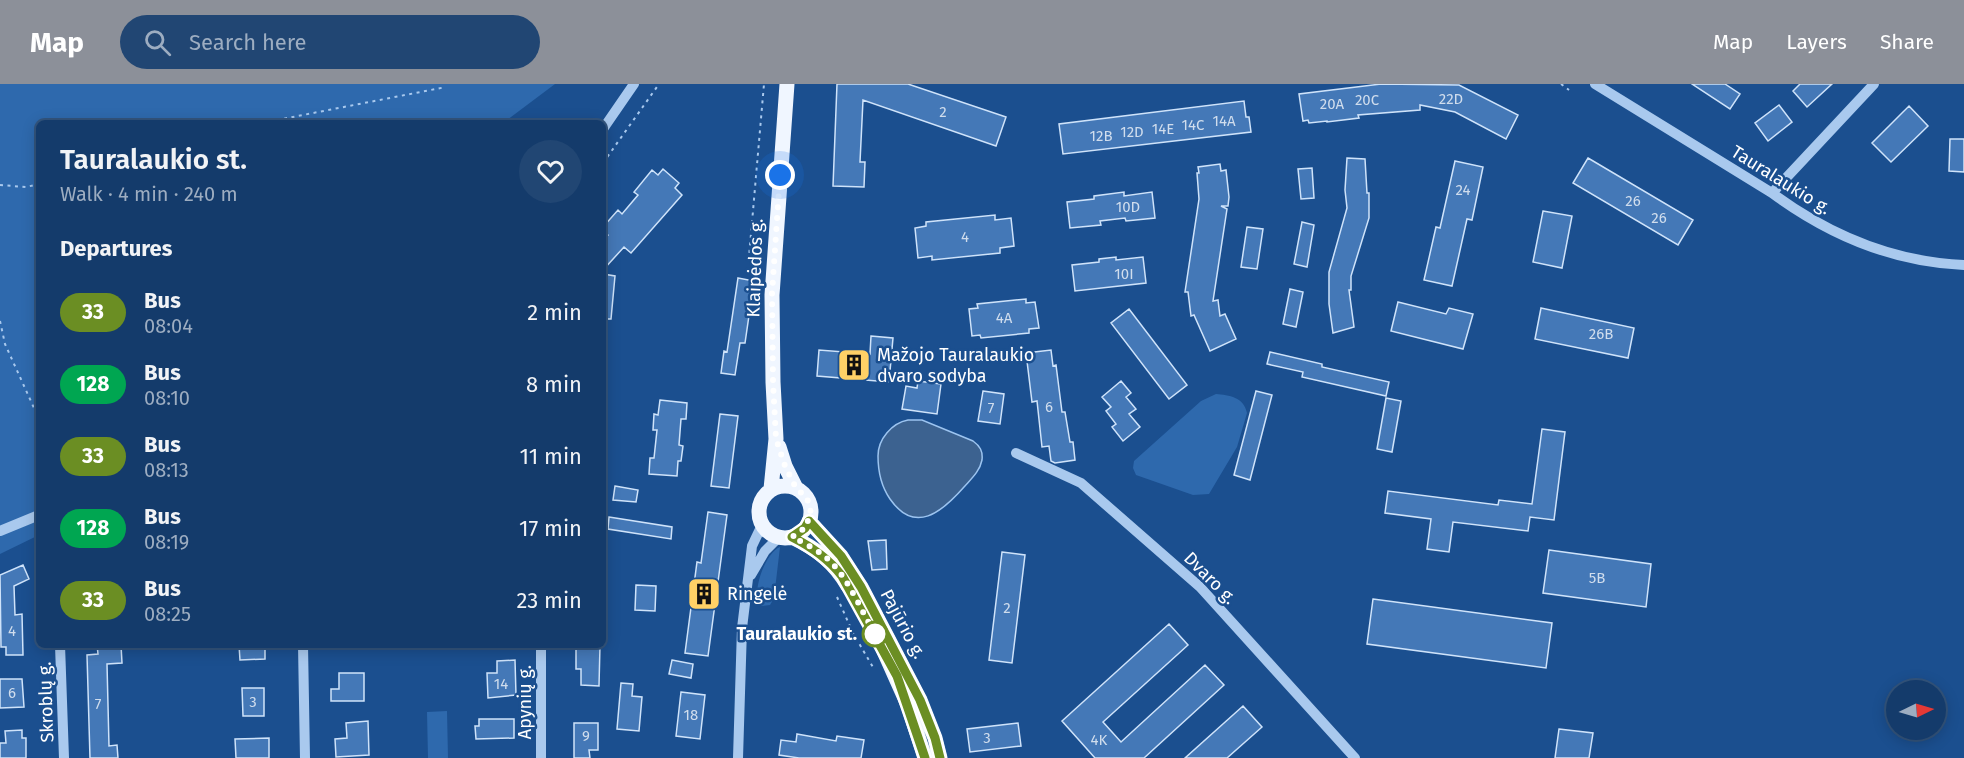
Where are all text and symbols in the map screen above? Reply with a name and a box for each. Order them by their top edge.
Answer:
search box [120,15,540,69]
text: Map [30,26,84,59]
icon: search [141,26,174,59]
text: Search here [189,29,307,56]
text: Map [1713,29,1753,55]
text: Layers [1786,29,1847,55]
text: Share [1880,29,1934,55]
house number: 22D [1439,90,1463,108]
house number: 20C [1355,91,1380,109]
house number: 20A [1320,95,1345,113]
house number: 2 [939,103,947,121]
house number: 14A [1212,112,1236,130]
house number: 14C [1182,116,1205,134]
house number: 14E [1152,120,1174,138]
house number: 12D [1120,123,1144,141]
house number: 12B [1089,127,1113,145]
button: heart [519,140,582,203]
street label: Tauralaukio g. [1727,141,1835,219]
text: Tauralaukio st. [60,143,247,176]
your location [765,160,795,190]
house number: 24 [1455,181,1471,199]
text: Walk · 4 min · 240 m [60,182,238,206]
house number: 26 [1625,192,1641,210]
house number: 10D [1116,198,1140,216]
house number: 26 [1651,209,1667,227]
street label: Klaipėdos g. [742,218,768,318]
house number: 4 [961,228,969,246]
text: Departures [60,235,172,262]
house number: 10I [1114,265,1134,283]
text: Bus [144,287,181,314]
text: 33 [82,299,104,325]
text: 2 min [527,299,582,326]
house number: 4A [996,309,1013,327]
text: 08:04 [144,314,193,338]
house number: 26B [1589,325,1613,343]
place label: Mažojo Tauralaukio dvaro sodyba [877,344,1034,387]
building icon: Mažojo Tauralaukio dvaro sodyba [836,347,872,383]
text: Bus [144,359,181,386]
text: 128 [77,371,109,397]
text: 8 min [526,371,582,398]
text: 08:10 [144,386,190,410]
house number: 6 [1045,398,1053,416]
house number: 7 [988,399,995,417]
text: Bus [144,431,181,458]
text: 33 [82,443,104,469]
text: 11 min [519,443,582,470]
text: 08:13 [144,458,189,482]
text: Bus [144,503,181,530]
text: 128 [77,515,109,541]
text: 17 min [519,515,582,542]
text: 08:19 [144,530,189,554]
street label: Dvaro g. [1179,547,1241,609]
house number: 5B [1589,569,1605,587]
text: Bus [144,575,181,602]
building icon: Ringelė [686,576,722,612]
place label: Ringelė [727,583,787,605]
street label: Pajūrio g. [876,585,930,663]
text: 33 [82,587,104,613]
text: 23 min [516,587,582,614]
house number: 2 [1003,599,1011,617]
text: 08:25 [144,602,191,626]
marker: Tauralaukio st. [862,621,888,647]
house number: 4 [8,622,16,640]
place label: Tauralaukio st. [736,623,857,645]
street label: Skroblų g. [34,661,58,743]
street label: Apynių g. [514,665,536,739]
house number: 14 [494,675,508,693]
north arrow [1886,680,1946,740]
map controls [1886,680,1946,740]
house number: 6 [8,684,16,702]
house number: 3 [249,693,257,711]
house number: 7 [95,695,102,713]
house number: 18 [684,706,698,724]
house number: 9 [582,727,590,745]
house number: 3 [983,729,991,747]
house number: 4K [1091,731,1108,749]

